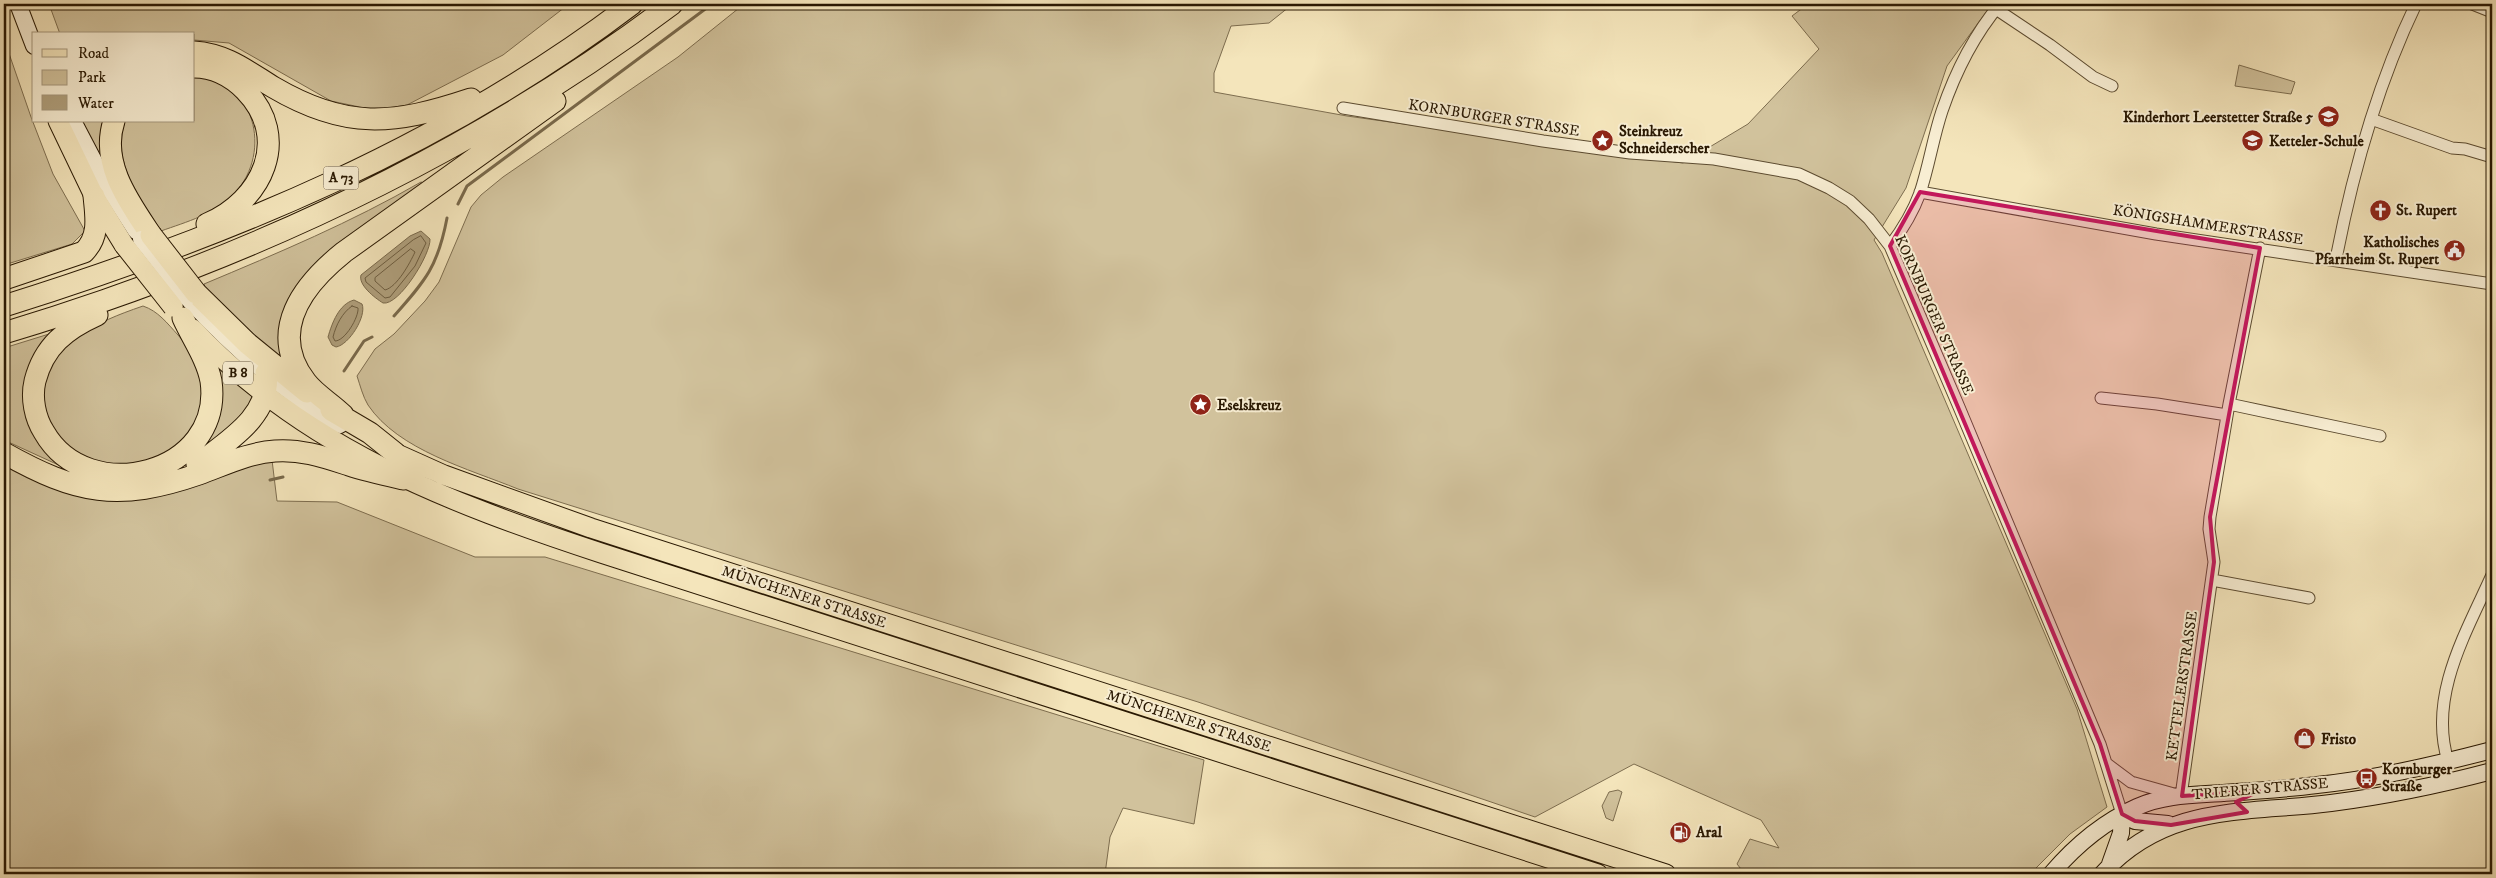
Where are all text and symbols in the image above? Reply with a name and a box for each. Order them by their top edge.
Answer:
legend [32,32,195,122]
text: Road [78,44,110,63]
text: Park [78,68,107,87]
text: Water [77,94,114,113]
street label: KORNBURGER STRASSE [1407,95,1581,141]
school or university icon: Kinderhort Leerstetter Straße 5 [2317,105,2341,129]
place label: Kinderhort Leerstetter Straße 5 [2123,108,2314,127]
place label: Steinkreuz Schneiderscher [1619,122,1710,158]
place icon: Steinkreuz Schneiderscher [1591,128,1615,152]
school or university icon: Ketteler-Schule [2241,129,2265,153]
place label: Ketteler-Schule [2269,132,2365,151]
road number: A 73 [324,167,358,190]
church icon: St. Rupert [2368,198,2392,222]
street label: KÖNIGSHAMMERSTRASSE [2111,201,2305,250]
place label: St. Rupert [2396,201,2457,220]
street label: KORNBURGER STRASSE [1890,232,1978,398]
place label: Katholisches Pfarrheim St. Rupert [2315,233,2439,269]
public building icon: Katholisches Pfarrheim St. Rupert [2443,239,2467,263]
road number: B 8 [223,362,253,384]
place icon: Eselskreuz [1189,393,1213,417]
place label: Eselskreuz [1217,396,1282,415]
street label: MÜNCHENER STRASSE [719,561,889,633]
street label: KETTELERSTRASSE [2162,609,2202,762]
street label: MÜNCHENER STRASSE [1104,685,1274,757]
shop icon: Fristo [2293,727,2317,751]
place label: Fristo [2321,730,2357,749]
place label: Kornburger Straße [2382,760,2452,796]
bus stop icon: Kornburger Straße [2354,766,2378,790]
street label: TRIERER STRASSE [2191,774,2329,804]
fuel station icon: Aral [1668,820,1692,844]
place label: Aral [1695,823,1723,842]

